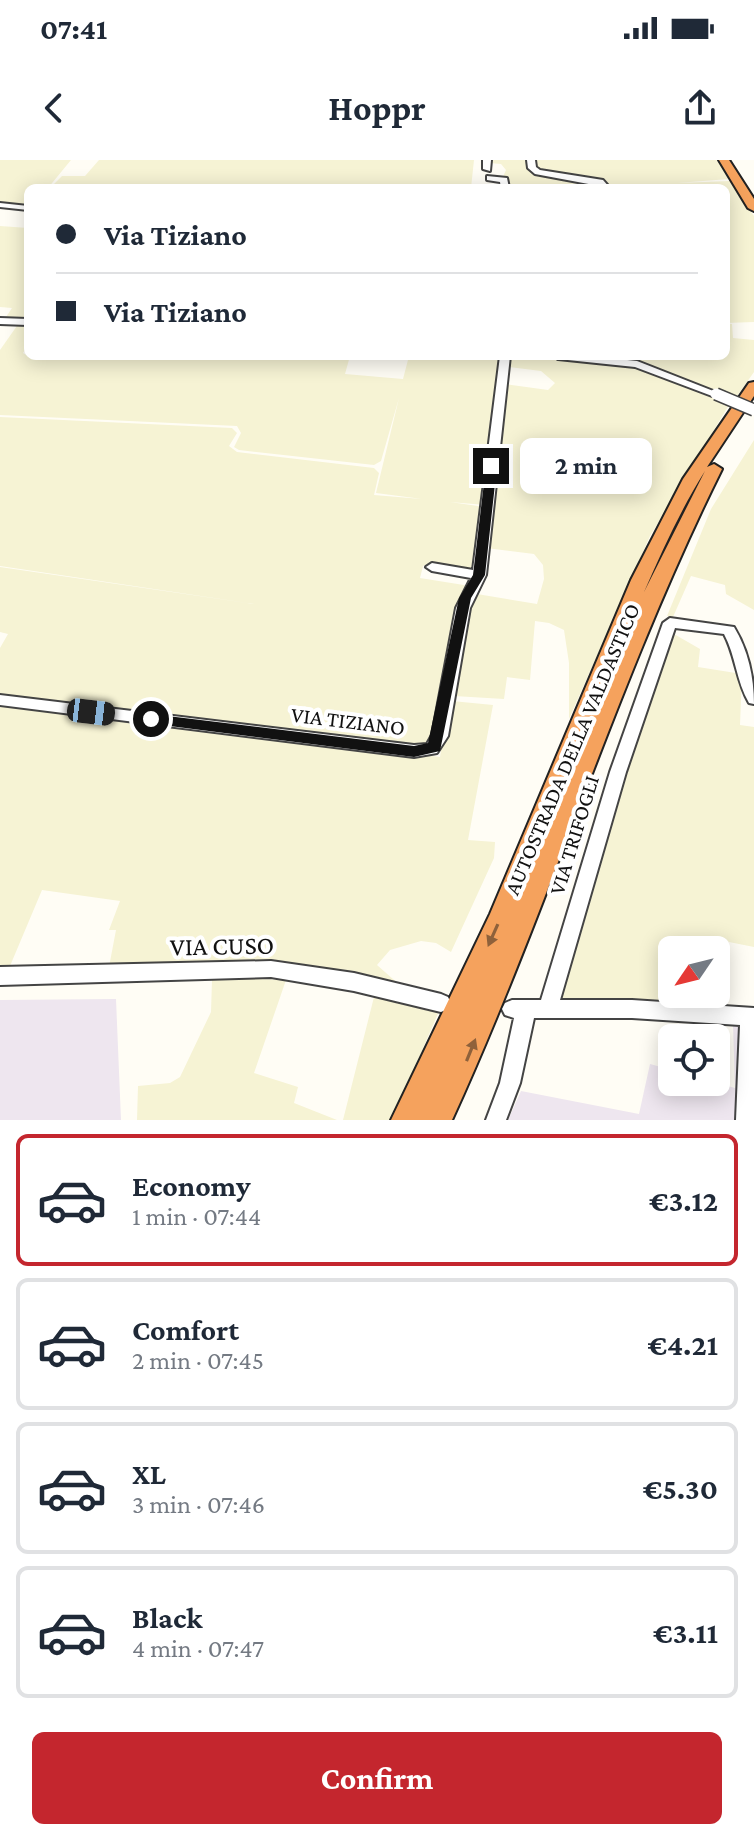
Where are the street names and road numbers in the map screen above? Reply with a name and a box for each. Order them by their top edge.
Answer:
street label: AUTOSTRADA DELLA VALDASTICO [499,600,645,898]
street label: VIA TIZIANO [290,702,406,740]
street label: VIA TRIFOGLI [544,772,604,898]
street label: VIA CUSO [170,931,274,961]

